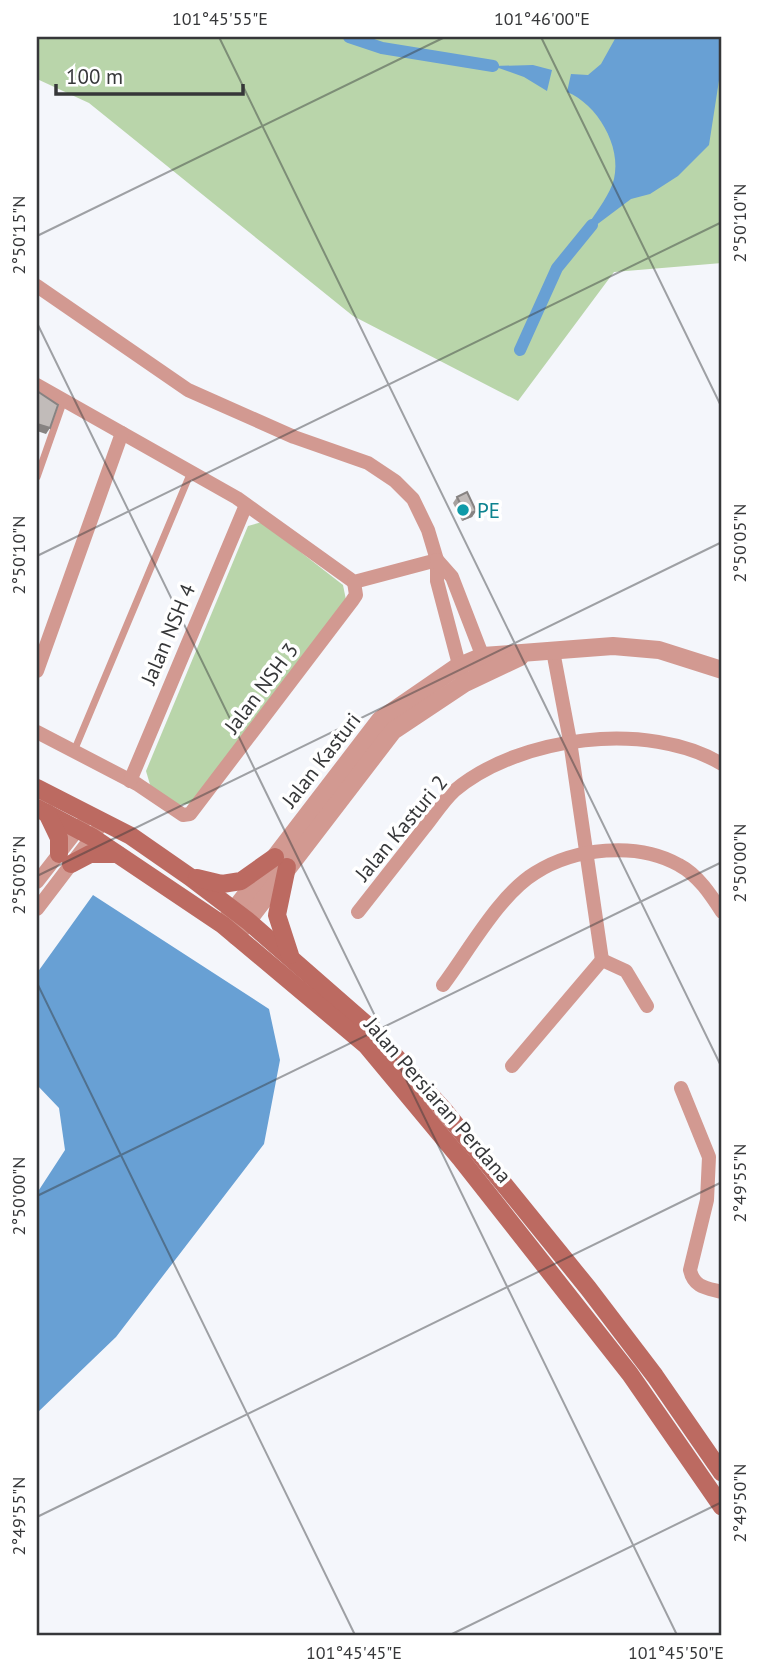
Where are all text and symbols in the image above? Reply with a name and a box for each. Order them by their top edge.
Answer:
text: 101°45'55"E [172,7,268,30]
text: 101°46'00"E [494,7,590,30]
scale bar [56,52,243,96]
text: 100 m [66,63,123,90]
text: 2°50'10"N [728,184,751,262]
text: 2°50'15"N [7,196,30,274]
place label: PE [477,497,500,524]
marker: PE [455,502,471,518]
text: 2°50'05"N [728,504,751,582]
text: 2°50'10"N [7,516,30,594]
street label: Jalan NSH 4 [134,580,201,689]
street label: Jalan NSH 3 [218,637,304,740]
street label: Jalan Kasturi [275,707,366,814]
street label: Jalan Kasturi 2 [348,770,453,887]
text: 2°50'00"N [728,824,751,902]
text: 2°50'05"N [7,836,30,914]
street label: Jalan Persiaran Perdana [358,1011,517,1188]
text: 2°49'55"N [728,1144,751,1222]
text: 2°50'00"N [7,1157,30,1235]
text: 2°49'50"N [728,1464,751,1542]
text: 2°49'55"N [7,1477,30,1555]
text: 101°45'45"E [306,1641,402,1664]
text: 101°45'50"E [628,1641,724,1664]

